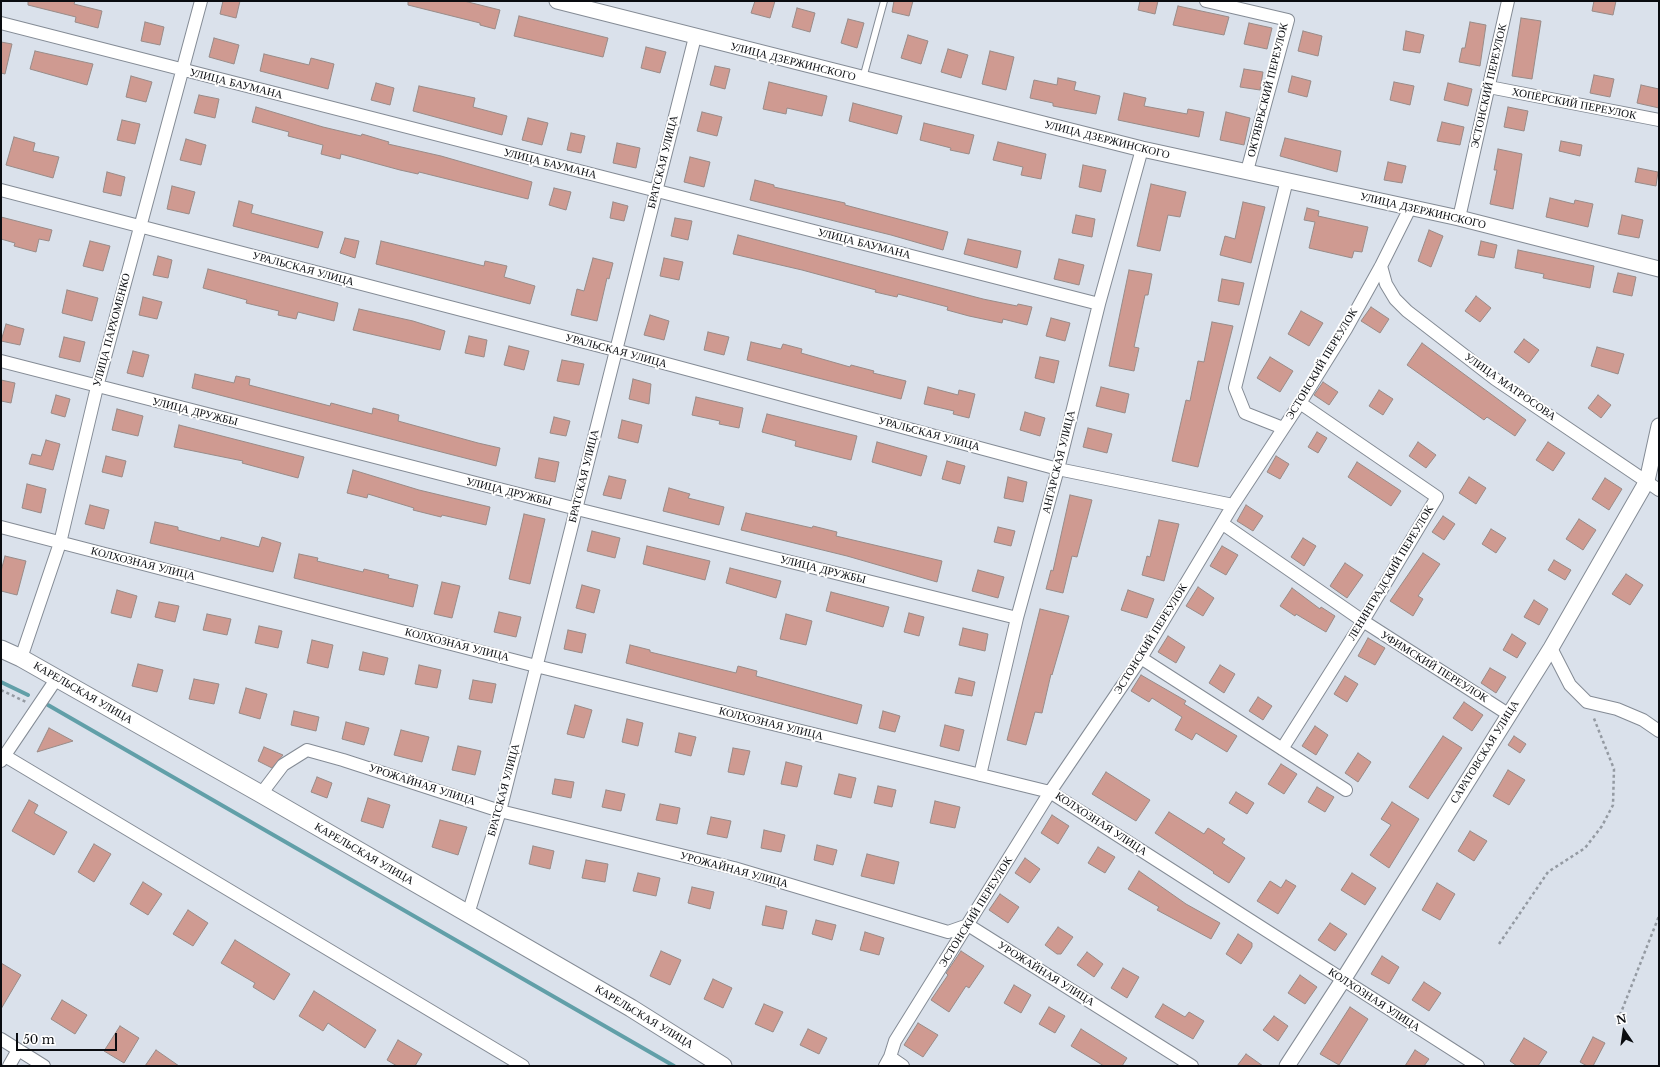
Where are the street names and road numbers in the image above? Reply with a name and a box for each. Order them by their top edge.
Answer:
street label: ОКТЯБРЬСКИЙ ПЕРЕУЛОК [1245,22,1291,158]
street label: ЭСТОНСКИЙ ПЕРЕУЛОК [1468,22,1510,150]
street label: УЛИЦА ДЗЕРЖИНСКОГО [729,40,857,84]
street label: УЛИЦА БАУМАНА [188,66,284,102]
street label: ХОПЁРСКИЙ ПЕРЕУЛОК [1511,85,1637,123]
street label: БРАТСКАЯ УЛИЦА [645,114,681,210]
street label: УЛИЦА ДЗЕРЖИНСКОГО [1043,118,1171,162]
street label: УЛИЦА БАУМАНА [502,146,598,182]
street label: УЛИЦА ДЗЕРЖИНСКОГО [1359,190,1487,232]
street label: УЛИЦА БАУМАНА [816,226,912,262]
street label: УРАЛЬСКАЯ УЛИЦА [251,249,355,289]
street label: УЛИЦА ПАРХОМЕНКО [90,272,134,388]
street label: ЭСТОНСКИЙ ПЕРЕУЛОК [1283,306,1361,422]
street label: УРАЛЬСКАЯ УЛИЦА [564,331,668,371]
street label: УЛИЦА МАТРОСОВА [1462,350,1558,424]
street label: УЛИЦА ДРУЖБЫ [151,395,239,429]
street label: АНГАРСКАЯ УЛИЦА [1040,409,1078,515]
street label: УРАЛЬСКАЯ УЛИЦА [877,414,981,454]
street label: БРАТСКАЯ УЛИЦА [566,428,602,524]
street label: УЛИЦА ДРУЖБЫ [465,475,553,509]
street label: ЛЕНИНГРАДСКИЙ ПЕРЕУЛОК [1345,503,1437,643]
street label: КОЛХОЗНАЯ УЛИЦА [90,545,196,583]
street label: УЛИЦА ДРУЖБЫ [779,553,867,587]
street label: ЭСТОНСКИЙ ПЕРЕУЛОК [1112,581,1190,697]
street label: КОЛХОЗНАЯ УЛИЦА [404,626,510,664]
street label: УФИМСКИЙ ПЕРЕУЛОК [1378,629,1490,705]
street label: КАРЕЛЬСКАЯ УЛИЦА [31,659,135,727]
street label: САРАТОВСКАЯ УЛИЦА [1448,698,1522,806]
street label: КОЛХОЗНАЯ УЛИЦА [718,705,824,743]
street label: БРАТСКАЯ УЛИЦА [485,742,523,838]
street label: УРОЖАЙНАЯ УЛИЦА [367,761,477,809]
street label: КОЛХОЗНАЯ УЛИЦА [1053,789,1149,859]
street label: КАРЕЛЬСКАЯ УЛИЦА [312,820,416,888]
street label: УРОЖАЙНАЯ УЛИЦА [678,849,790,891]
street label: ЭСТОНСКИЙ ПЕРЕУЛОК [937,854,1015,970]
street label: УРОЖАЙНАЯ УЛИЦА [995,939,1097,1009]
street label: КОЛХОЗНАЯ УЛИЦА [1326,965,1422,1035]
street label: КАРЕЛЬСКАЯ УЛИЦА [592,982,696,1052]

